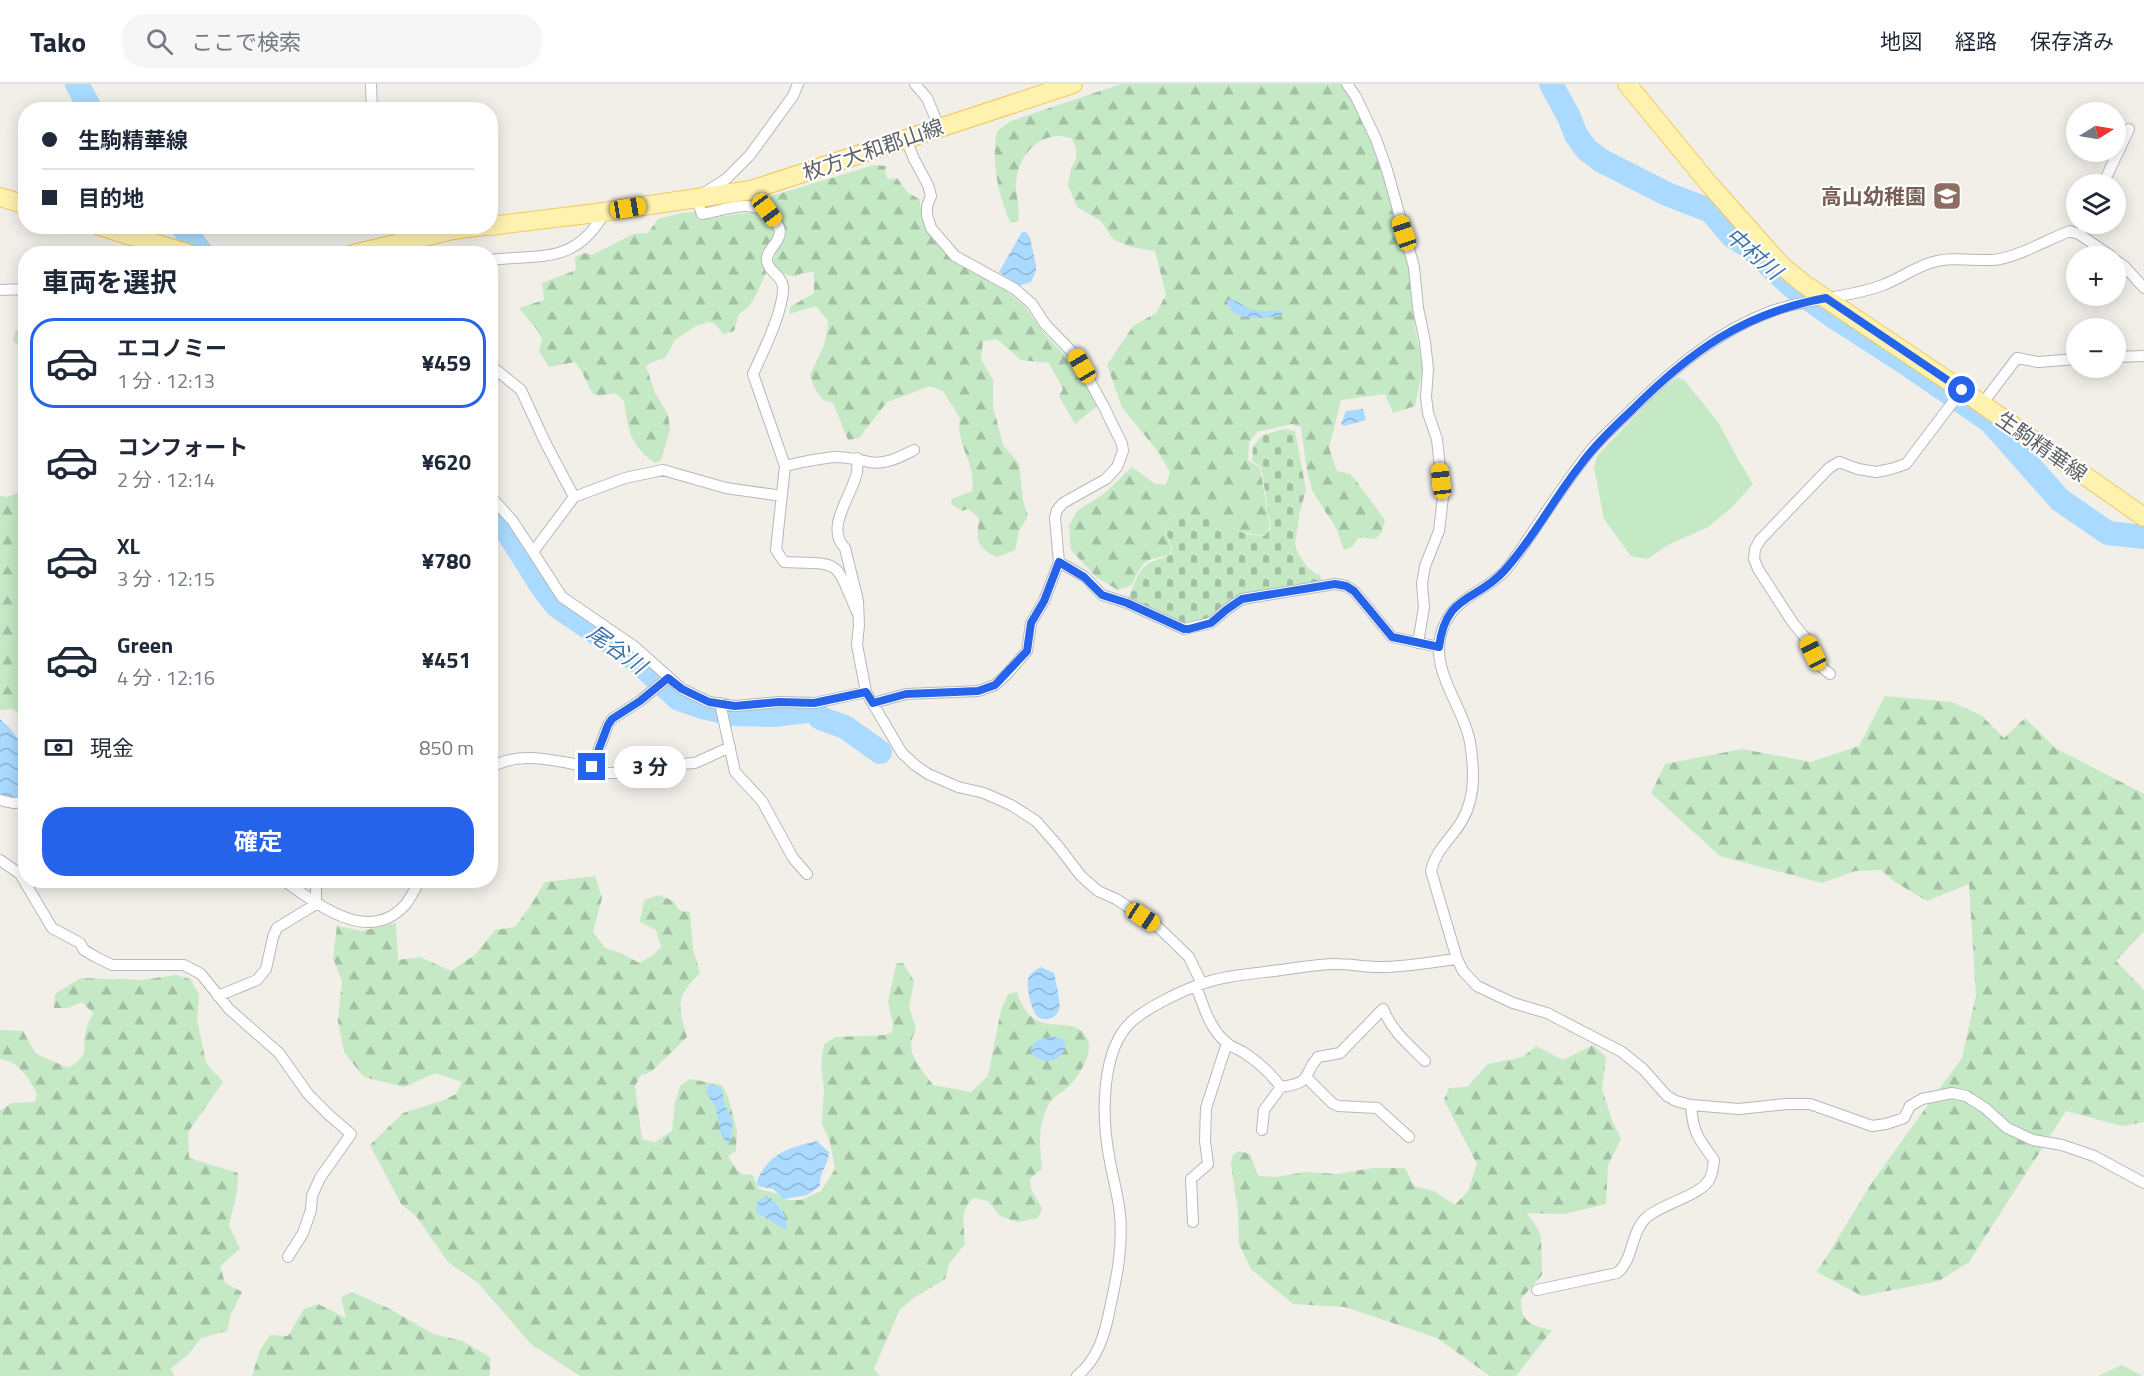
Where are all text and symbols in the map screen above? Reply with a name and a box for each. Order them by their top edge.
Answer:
search box [122,14,542,68]
text: Tako [30,20,86,63]
icon: search [143,25,176,58]
text: ここで検索 [191,25,301,59]
text: 地図 [1880,25,1922,57]
text: 経路 [1955,25,1997,57]
text: 保存済み [2030,25,2114,57]
north arrow [2066,102,2126,162]
map controls [2066,102,2126,378]
street label: 枚方大和郡山線 [798,110,948,188]
text: 生駒精華線 [78,123,188,157]
button: layers [2066,174,2126,234]
place label: 高山幼稚園 [1821,180,1926,212]
school or university icon: 高山幼稚園 [1931,180,1963,212]
text: 目的地 [78,181,144,215]
car [749,190,785,230]
car [609,196,647,220]
car [1390,213,1418,253]
water label: 中村川 [1718,219,1792,289]
button: + [2066,246,2126,306]
text: 車両を選択 [42,261,177,302]
button: − [2066,318,2126,378]
text: エコノミー [117,331,227,365]
icon: car [45,336,99,390]
text: ¥459 [422,346,471,380]
car [1065,346,1099,386]
text: 1 分 · 12:13 [117,365,215,396]
route start [1948,376,1975,403]
street label: 生駒精華線 [1990,403,2094,489]
text: コンフォート [117,430,248,464]
icon: car [45,435,99,489]
text: ¥620 [422,445,471,479]
car [1430,462,1452,500]
text: 2 分 · 12:14 [117,464,215,495]
text: XL [117,529,140,563]
icon: car [45,534,99,588]
text: ¥780 [422,544,471,578]
text: 3 分 · 12:15 [117,563,215,594]
water label: 尾谷川 [580,616,655,683]
text: Green [117,628,173,662]
icon: car [45,633,99,687]
car [1797,633,1829,673]
text: ¥451 [422,643,471,677]
text: 4 分 · 12:16 [117,662,215,693]
icon: cash [42,731,75,764]
text: 現金 [90,731,134,765]
text: 850 m [419,732,474,763]
callout: 3 分 [613,746,685,788]
text: 3 分 [632,751,668,782]
route end [578,753,605,780]
button: 確定 [42,807,474,876]
car [1123,900,1163,934]

